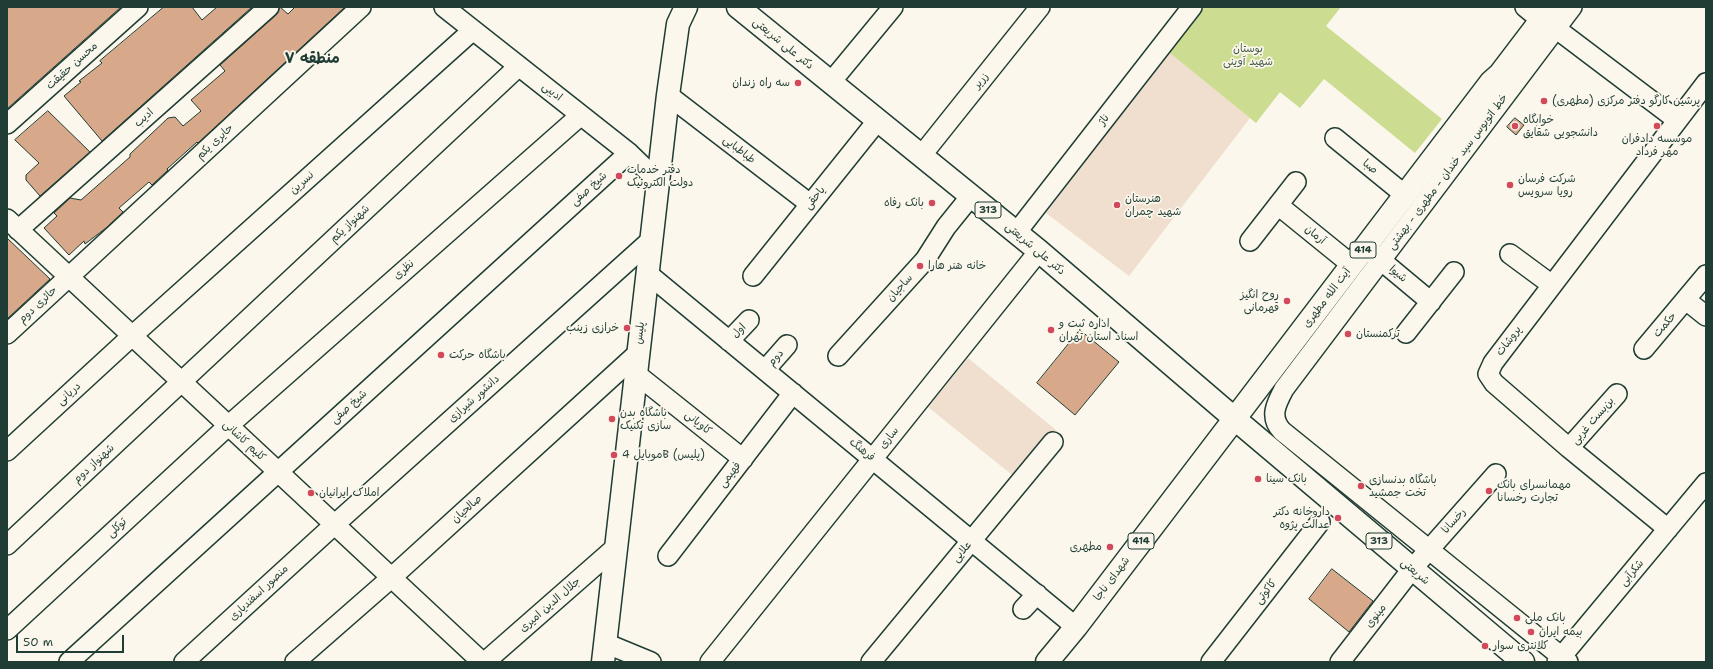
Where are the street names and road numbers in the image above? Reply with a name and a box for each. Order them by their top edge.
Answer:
street label: دکتر علی شریعتی [750,15,816,73]
street label: محسن حقیقت [44,40,100,92]
street label: زریر [971,70,991,92]
street label: ادیبی [539,80,565,104]
street label: خط اتوبوس سید خندان - مطهری - بهشتی [1385,92,1511,252]
street label: ادیب [132,106,156,130]
street label: ناژ [1096,112,1112,128]
street label: حایری یکم [194,122,236,162]
street label: طباطبایی [720,133,758,167]
street label: صبا [1360,157,1380,177]
street label: نسرین [287,169,317,197]
street label: شیخ صفی [568,169,610,209]
street label: یاحقی [802,184,828,212]
street label: شهنواز یکم [327,202,373,246]
road number: 313 [975,202,1001,218]
street label: دکتر علی شریعتی [1002,220,1068,278]
street label: آرمان [1302,223,1328,247]
road number: 414 [1350,242,1376,258]
street label: نظری [391,257,417,283]
street label: شیوا [1386,263,1410,285]
street label: آیت الله مطهری [1300,266,1354,330]
street label: ساجیان [884,272,916,304]
street label: حائری دوم [16,284,60,326]
street label: حکمت [1651,310,1679,340]
street label: پلیس [632,321,648,345]
street label: اول [729,321,749,341]
street label: پروشات [1493,323,1525,359]
street label: دوم [765,347,787,369]
street label: دانشور شیرازی [446,372,502,426]
street label: دریانی [54,380,84,408]
street label: شیخ صفی [328,387,370,427]
street label: بن‌بست غربی [1569,395,1617,447]
street label: کاویانی [682,408,714,438]
street label: کلیم کاشانی [220,418,268,464]
street label: ساری [876,425,902,451]
street label: فرهنگ [846,436,878,464]
street label: شهنواز دوم [71,442,117,486]
street label: فهیمی [716,460,744,490]
street label: صالحیان [449,492,485,526]
street label: رخسانا [1439,506,1469,536]
street label: توکلی [104,515,130,541]
road number: 414 [1128,533,1154,549]
road number: 313 [1366,533,1392,549]
street label: علایی [949,539,975,565]
street label: شهدای ناجا [1091,554,1133,604]
street label: شریعتی [1398,556,1432,588]
street label: شکرآبی [1617,557,1647,589]
street label: منصور اسفندیاری [227,562,291,624]
street label: جلال الدین امیری [517,575,583,635]
street label: کاکوتی [1252,577,1280,607]
street label: مینوی [1363,602,1389,630]

